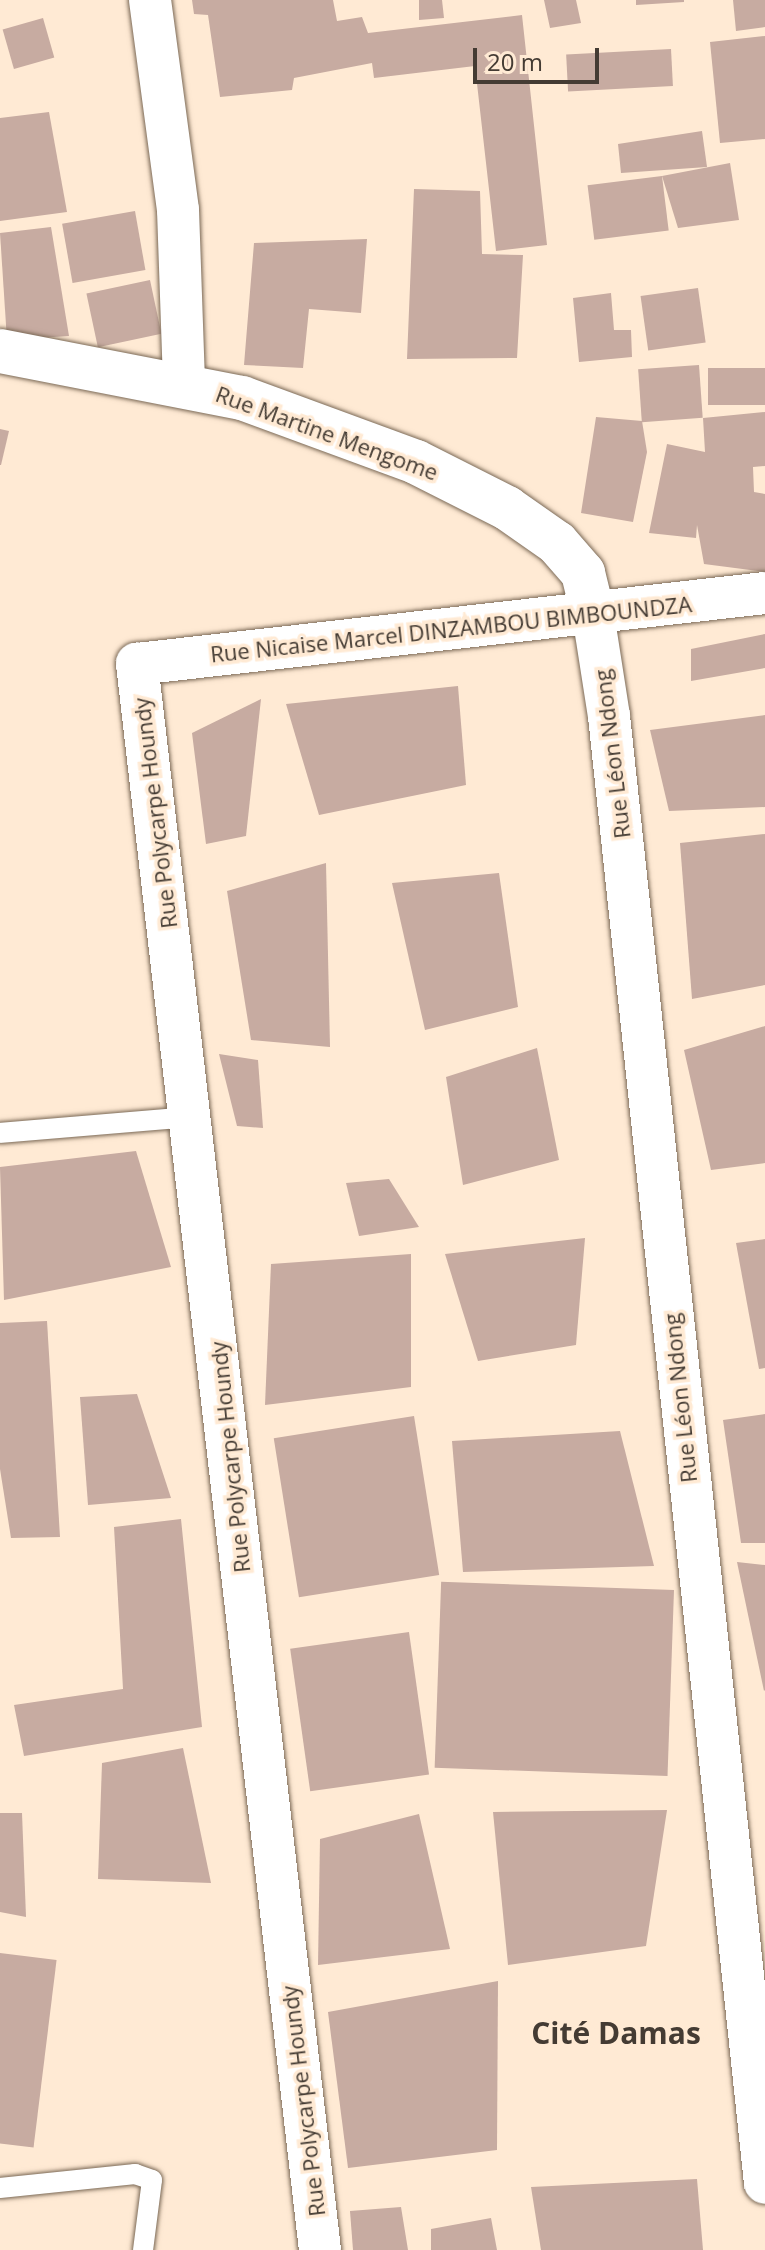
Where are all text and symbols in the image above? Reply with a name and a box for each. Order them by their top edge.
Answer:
scale bar [477,32,603,82]
text: 20 m [487,45,543,78]
street label: Rue Martine Mengome [212,380,442,486]
street label: Rue Nicaise Marcel DINZAMBOU BIMBOUNDZA [209,591,693,667]
street label: Rue Léon Ndong [589,668,635,840]
street label: Rue Polycarpe Houndy [128,696,182,930]
street label: Rue Léon Ndong [658,1312,702,1484]
street label: Rue Polycarpe Houndy [205,1340,255,1574]
street label: Rue Polycarpe Houndy [276,1984,330,2218]
district label: Cité Damas [531,2015,701,2051]

